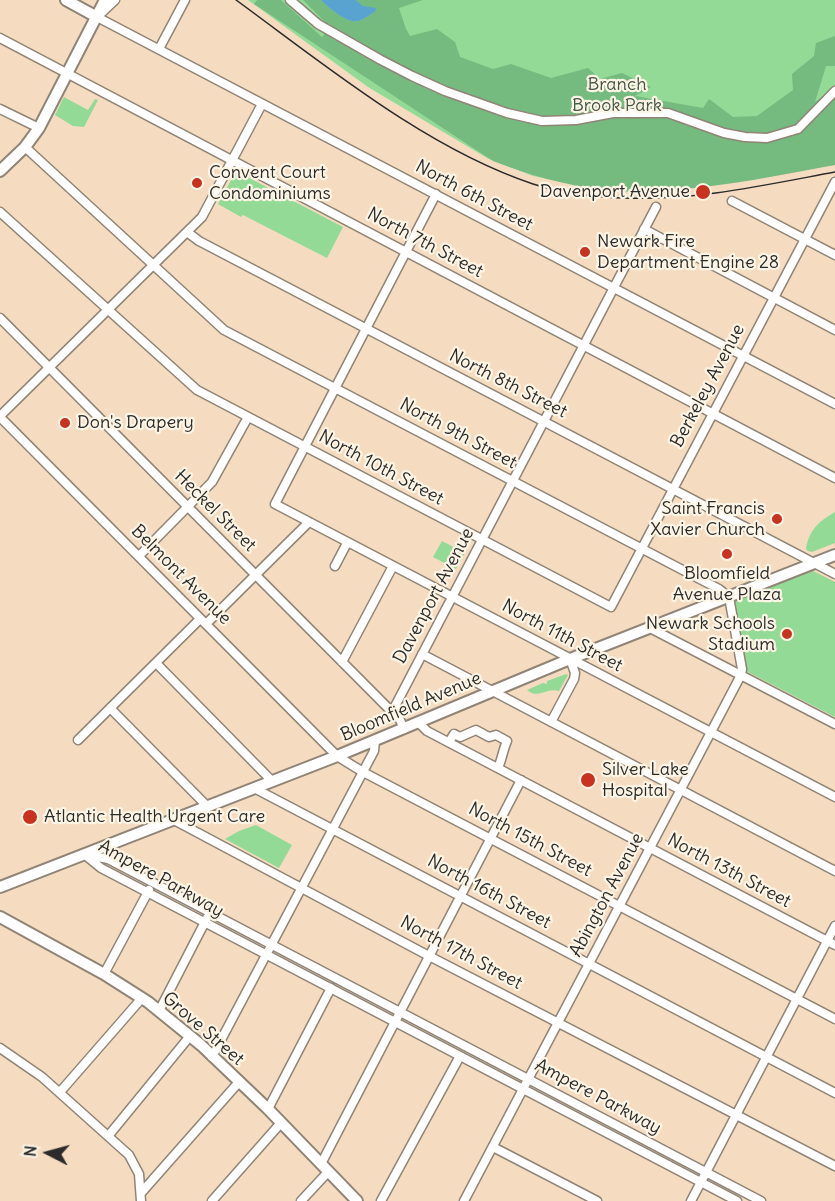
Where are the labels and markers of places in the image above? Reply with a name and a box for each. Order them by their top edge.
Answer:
place label: Convent Court Condominiums [209,162,331,204]
marker: Convent Court Condominiums [190,176,204,190]
place label: Davenport Avenue [540,181,690,203]
marker: Davenport Avenue [694,183,712,201]
place label: Newark Fire Department Engine 28 [597,231,779,274]
marker: Newark Fire Department Engine 28 [578,245,592,259]
place label: Don's Drapery [77,412,194,434]
marker: Don's Drapery [58,416,72,430]
place label: Saint Francis Xavier Church [650,498,765,540]
marker: Saint Francis Xavier Church [770,512,784,526]
marker: Bloomfield Avenue Plaza [720,547,734,561]
place label: Bloomfield Avenue Plaza [673,563,781,606]
place label: Newark Schools Stadium [646,613,775,656]
marker: Newark Schools Stadium [780,627,794,641]
place label: Silver Lake Hospital [602,759,689,802]
marker: Silver Lake Hospital [579,771,597,789]
place label: Atlantic Health Urgent Care [44,806,265,828]
marker: Atlantic Health Urgent Care [21,808,39,826]

